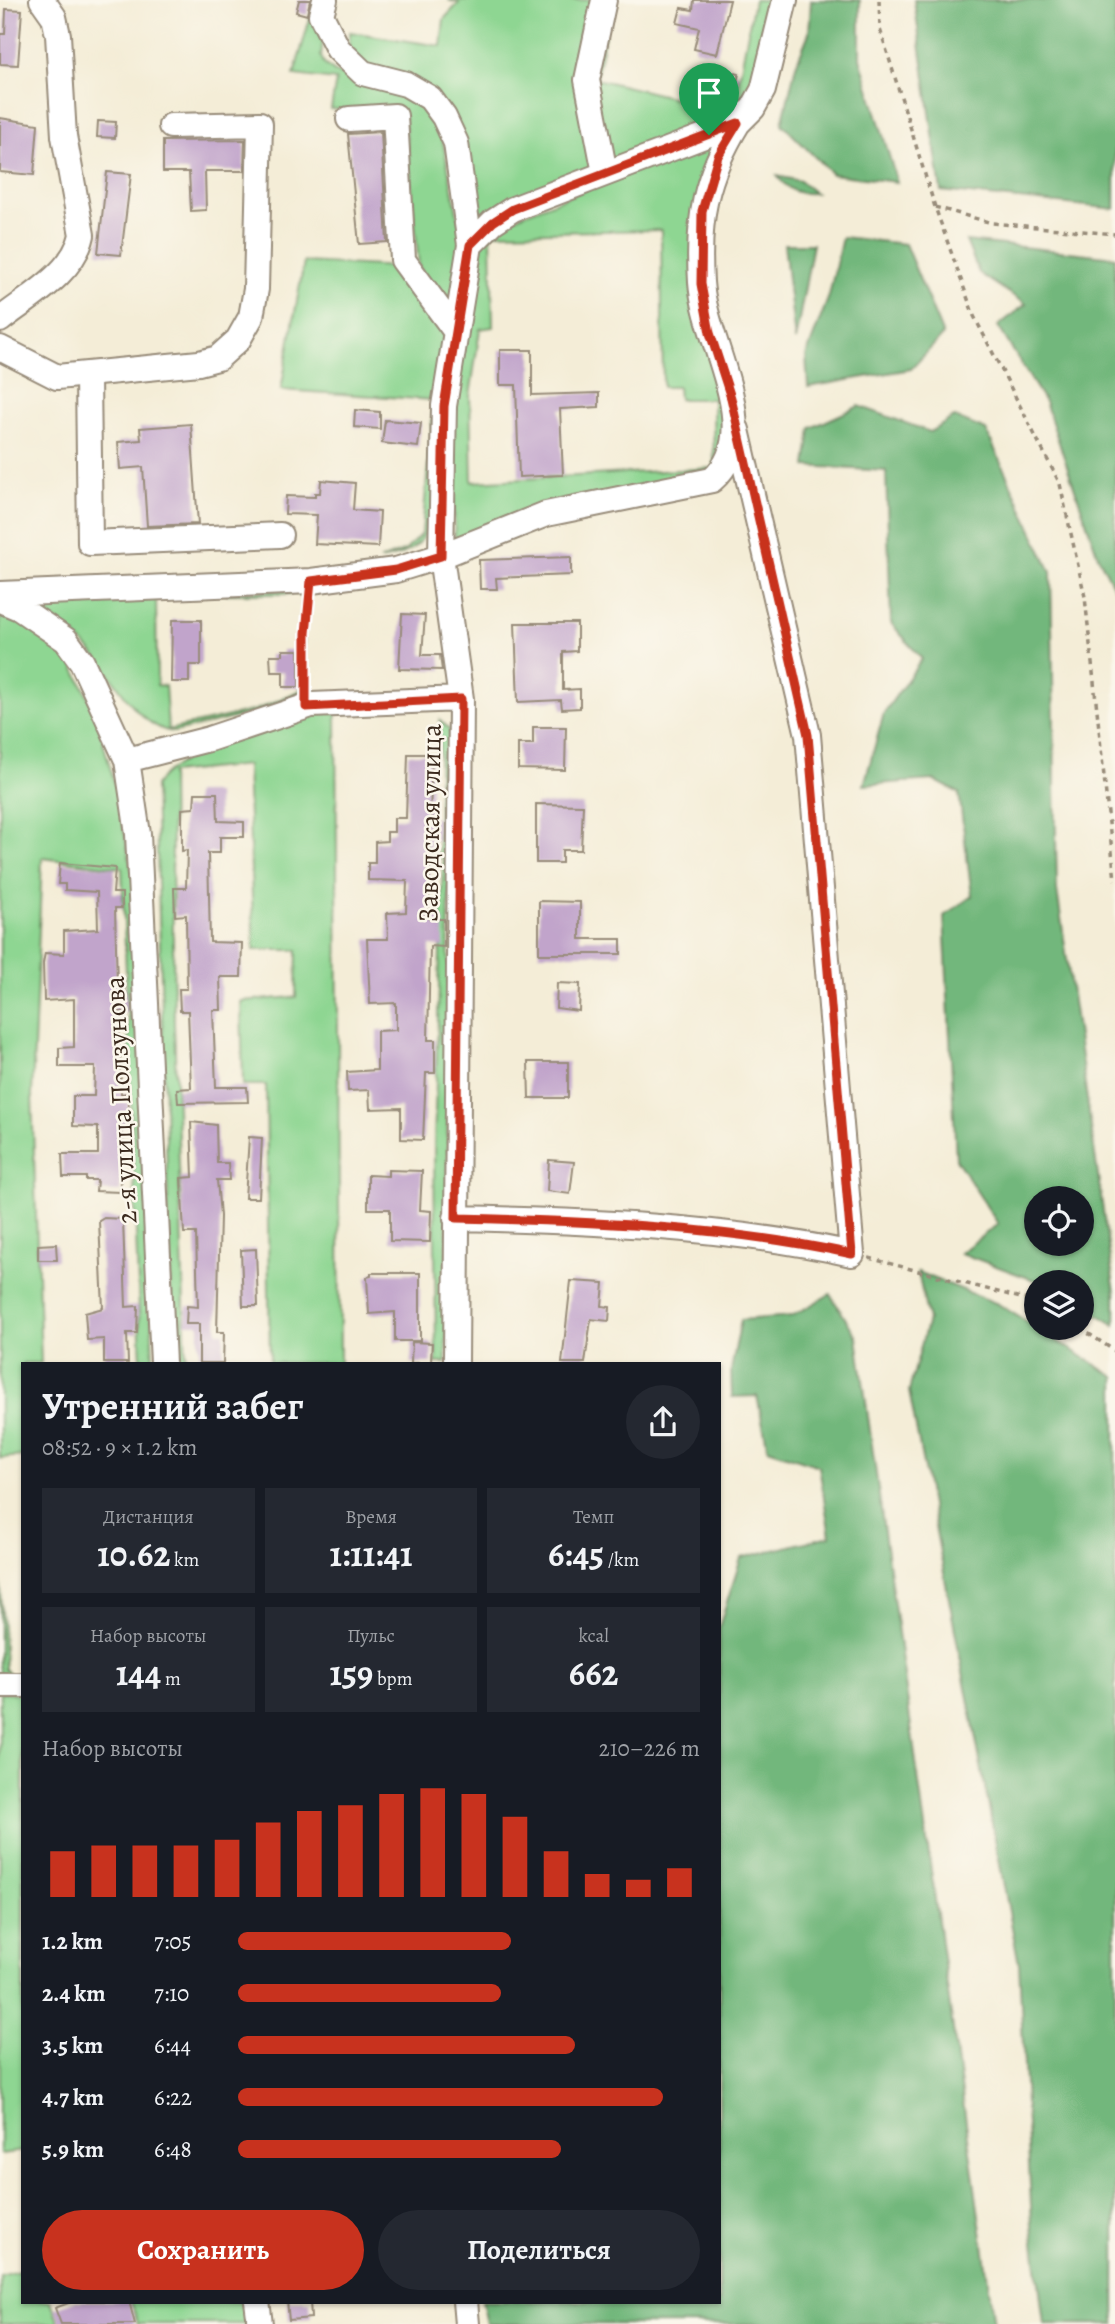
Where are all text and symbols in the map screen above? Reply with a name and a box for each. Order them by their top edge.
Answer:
pin [679,63,739,135]
icon: arrive [690,74,728,112]
street label: Заводская улица [409,723,451,923]
street label: 2-я улица Ползунова [96,975,146,1225]
map controls [1024,1186,1094,1340]
button: locate [1024,1186,1094,1256]
button: layers [1024,1270,1094,1340]
text: Утренний забег [42,1380,303,1432]
button: share [626,1385,700,1459]
text: 08:52 · 9 × 1.2 km [42,1432,198,1463]
text: Дистанция [103,1504,194,1530]
text: Время [345,1504,397,1530]
text: Темп [573,1504,614,1530]
text: 10.62 [97,1530,170,1578]
text: 1:11:41 [329,1530,413,1578]
text: 6:45 [548,1530,604,1578]
text: km [170,1547,199,1573]
text: /km [604,1547,639,1573]
text: Набор высоты [90,1623,207,1649]
text: Пульс [347,1623,395,1649]
text: kcal [578,1623,609,1649]
text: 144 [116,1649,161,1697]
text: 159 [330,1649,373,1697]
text: 662 [569,1649,618,1697]
text: m [161,1666,181,1692]
text: bpm [373,1666,412,1692]
text: Набор высоты [42,1733,183,1764]
text: 210–226 m [599,1733,700,1764]
text: 1.2 km [42,1926,103,1957]
text: 7:05 [154,1926,191,1957]
text: 2.4 km [42,1978,105,2009]
text: 7:10 [154,1978,189,2009]
text: 3.5 km [42,2030,103,2061]
text: 6:44 [154,2030,191,2061]
text: 4.7 km [42,2082,104,2113]
text: 6:22 [154,2082,192,2113]
text: 5.9 km [42,2134,104,2165]
text: 6:48 [154,2134,192,2165]
button: Сохранить [42,2210,364,2290]
button: Поделиться [378,2210,700,2290]

